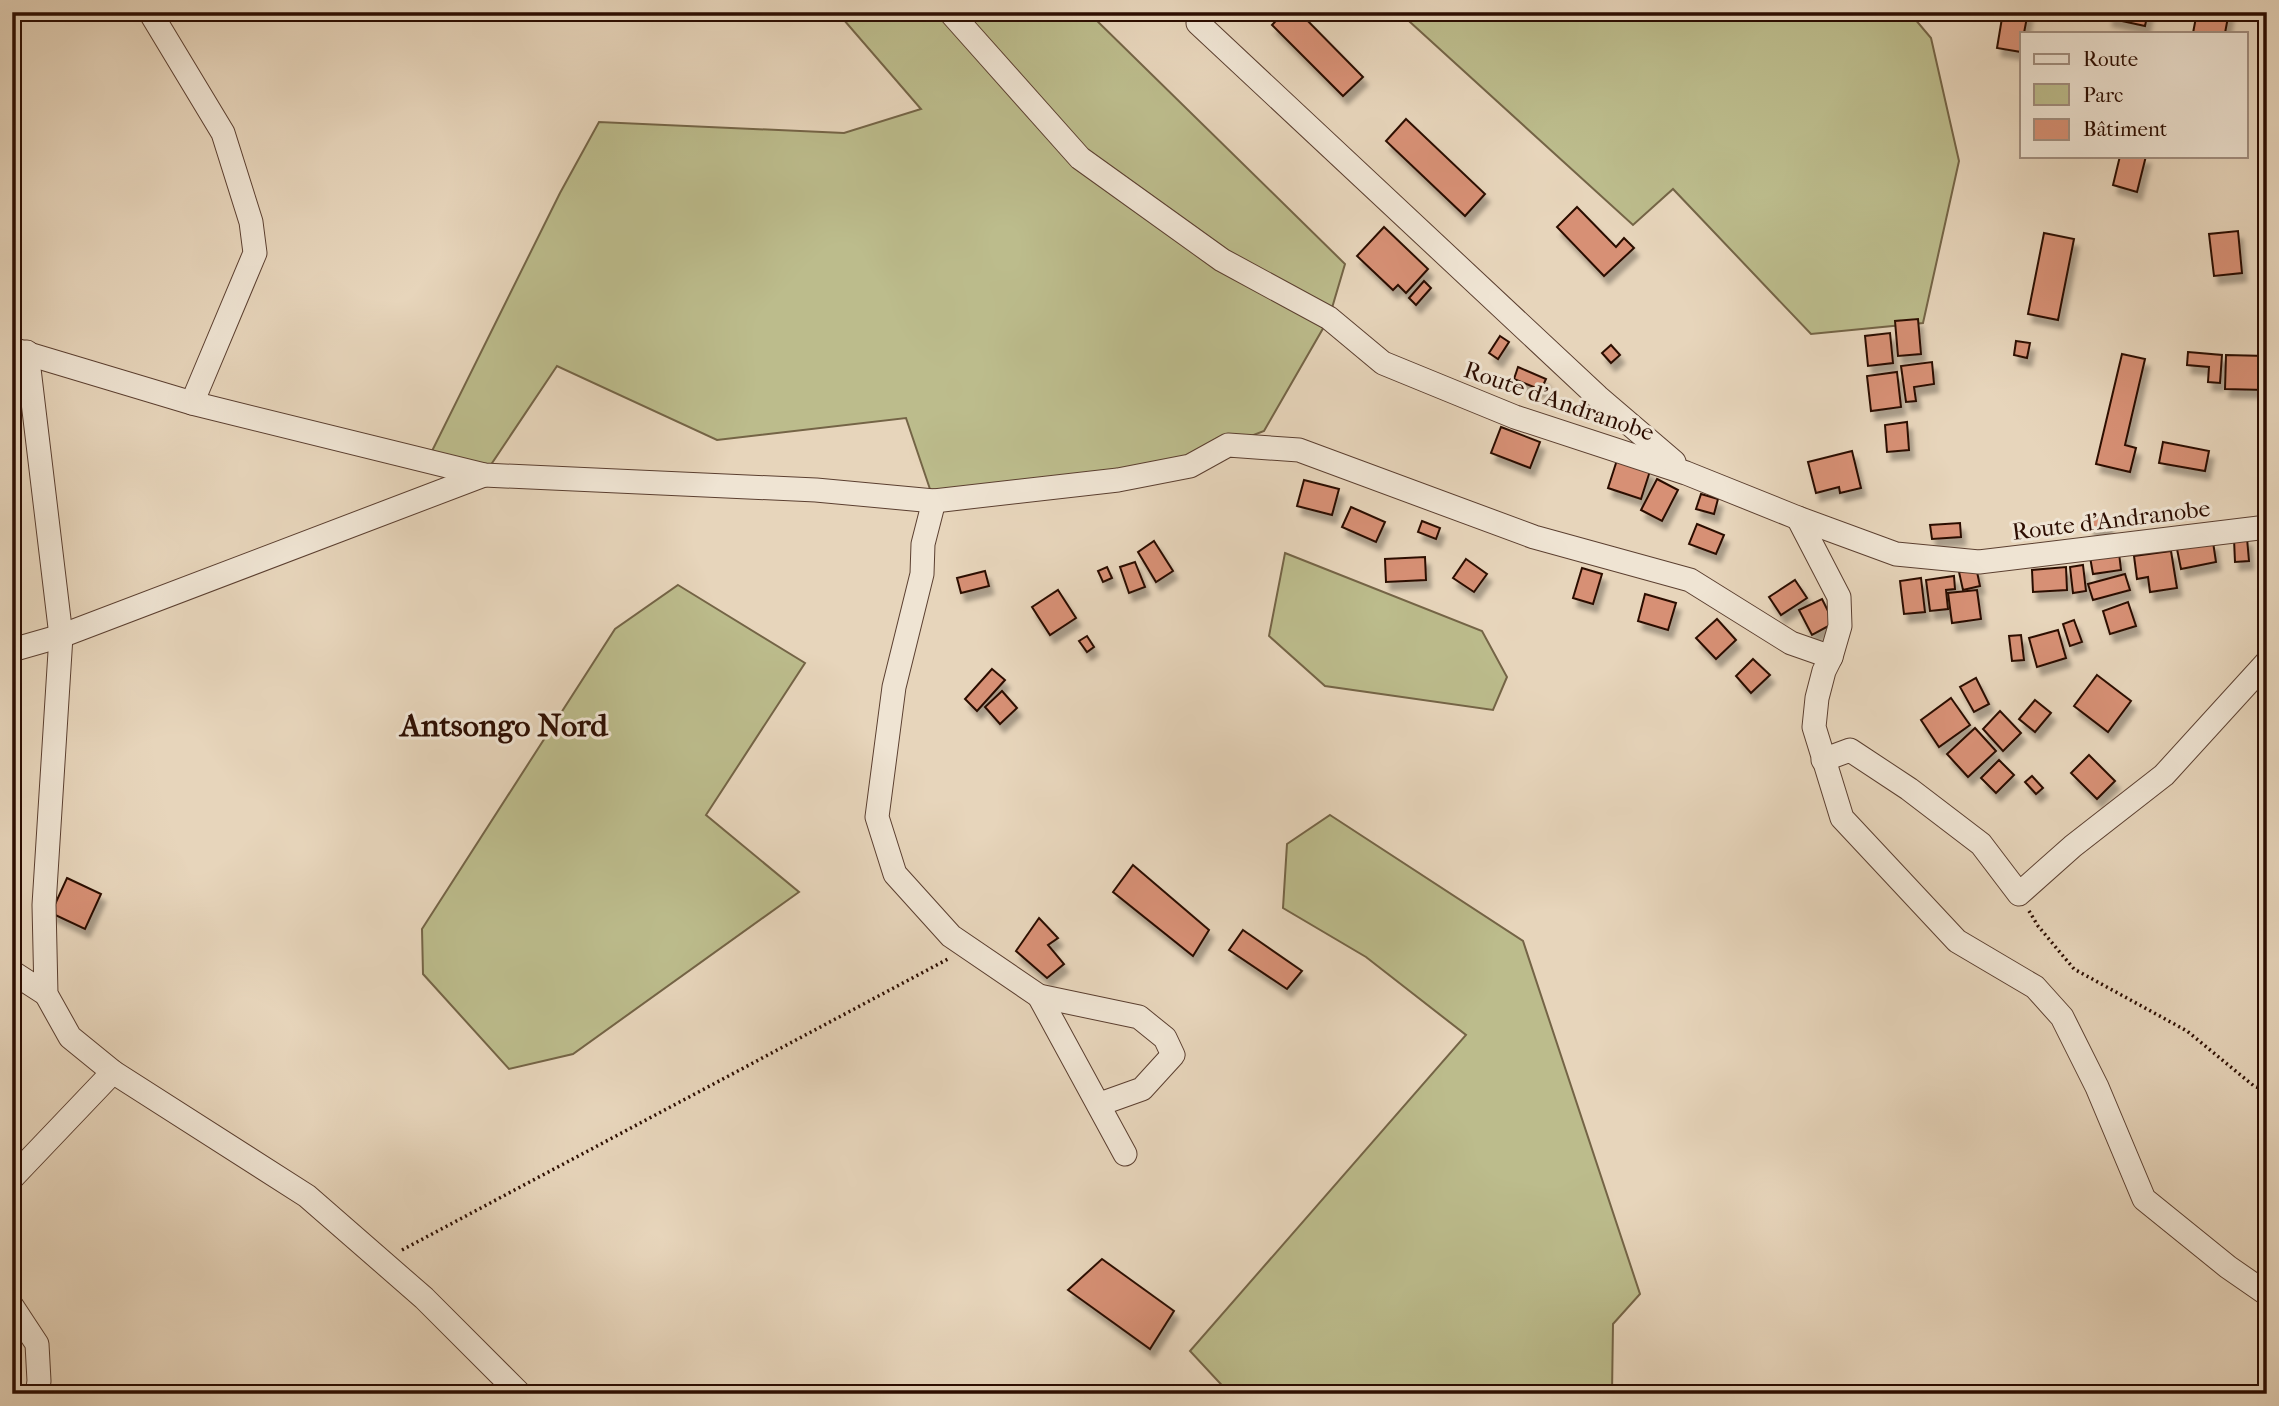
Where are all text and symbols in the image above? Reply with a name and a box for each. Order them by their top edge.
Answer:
legend [2020,32,2248,158]
text: Route [2083,47,2138,71]
text: Parc [2083,83,2123,107]
text: Bâtiment [2083,117,2168,141]
street label: Route d'Andranobe [1460,355,1658,447]
street label: Route d'Andranobe [2010,494,2212,546]
district label: Antsongo Nord [398,707,609,744]

